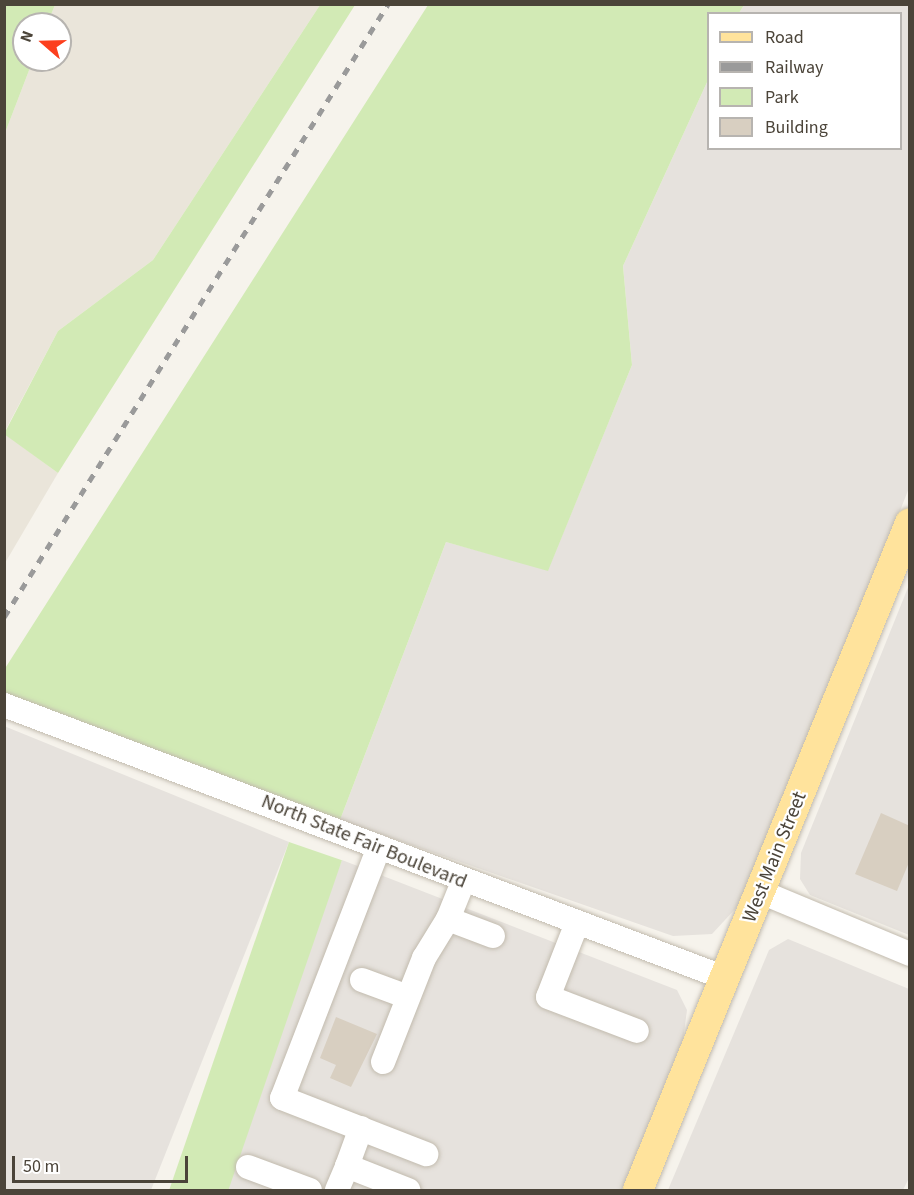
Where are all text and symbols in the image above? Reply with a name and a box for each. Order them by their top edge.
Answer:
north arrow [12,12,72,72]
legend [707,12,902,150]
text: Road [765,25,804,50]
text: N [15,28,39,45]
text: Railway [765,55,824,80]
text: Park [765,85,799,110]
text: Building [765,115,828,140]
street label: West Main Street [738,788,812,926]
street label: North State Fair Boulevard [258,790,470,894]
scale bar [15,1144,190,1182]
text: 50 m [23,1154,59,1179]

